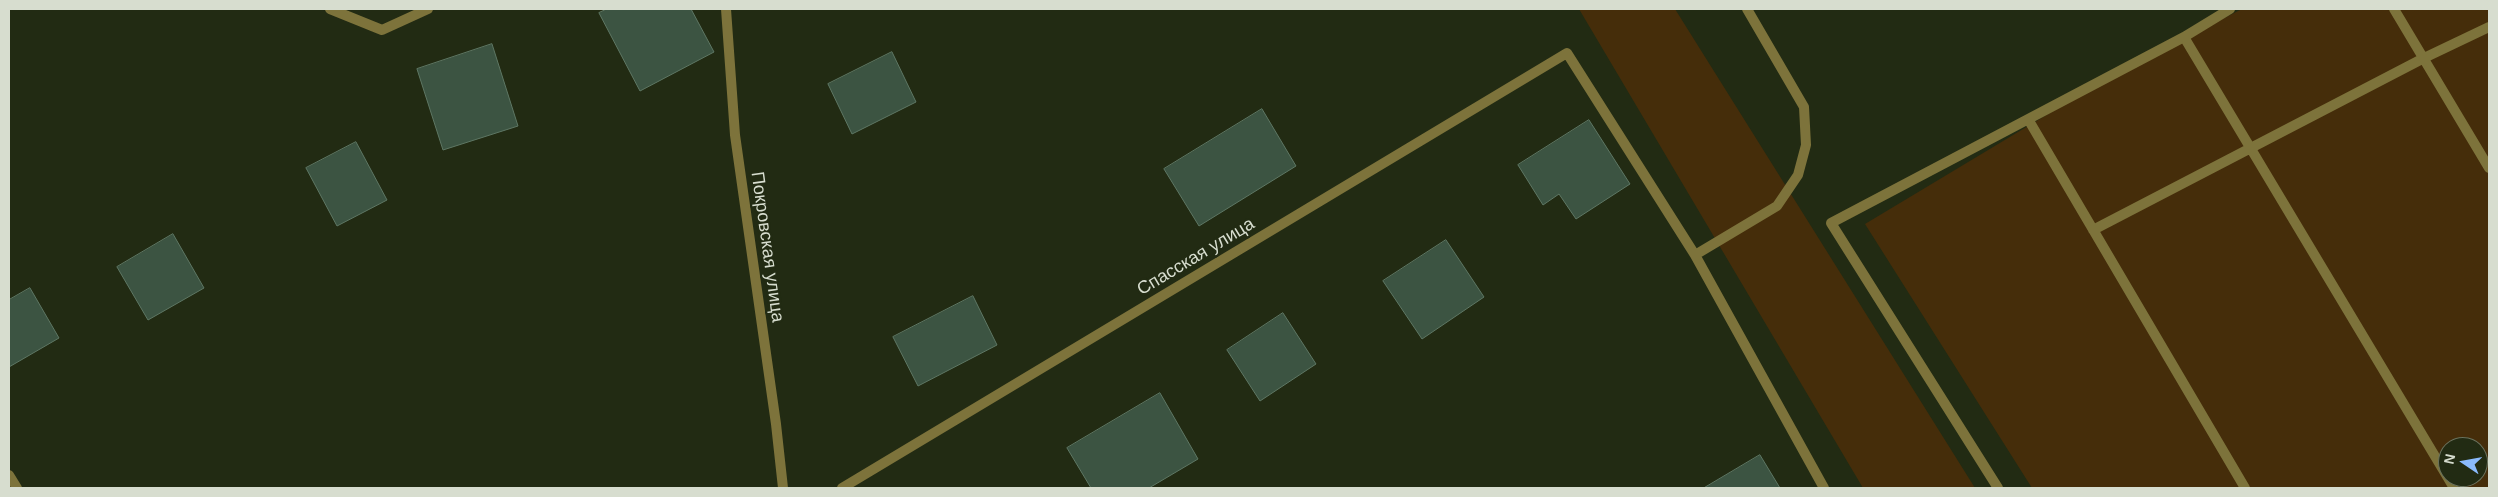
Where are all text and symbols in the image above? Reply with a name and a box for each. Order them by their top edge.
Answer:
street label: Покровская улица [746,170,788,324]
street label: Спасская улица [1133,213,1259,301]
north arrow [2438,437,2488,487]
text: N [2440,452,2458,466]

